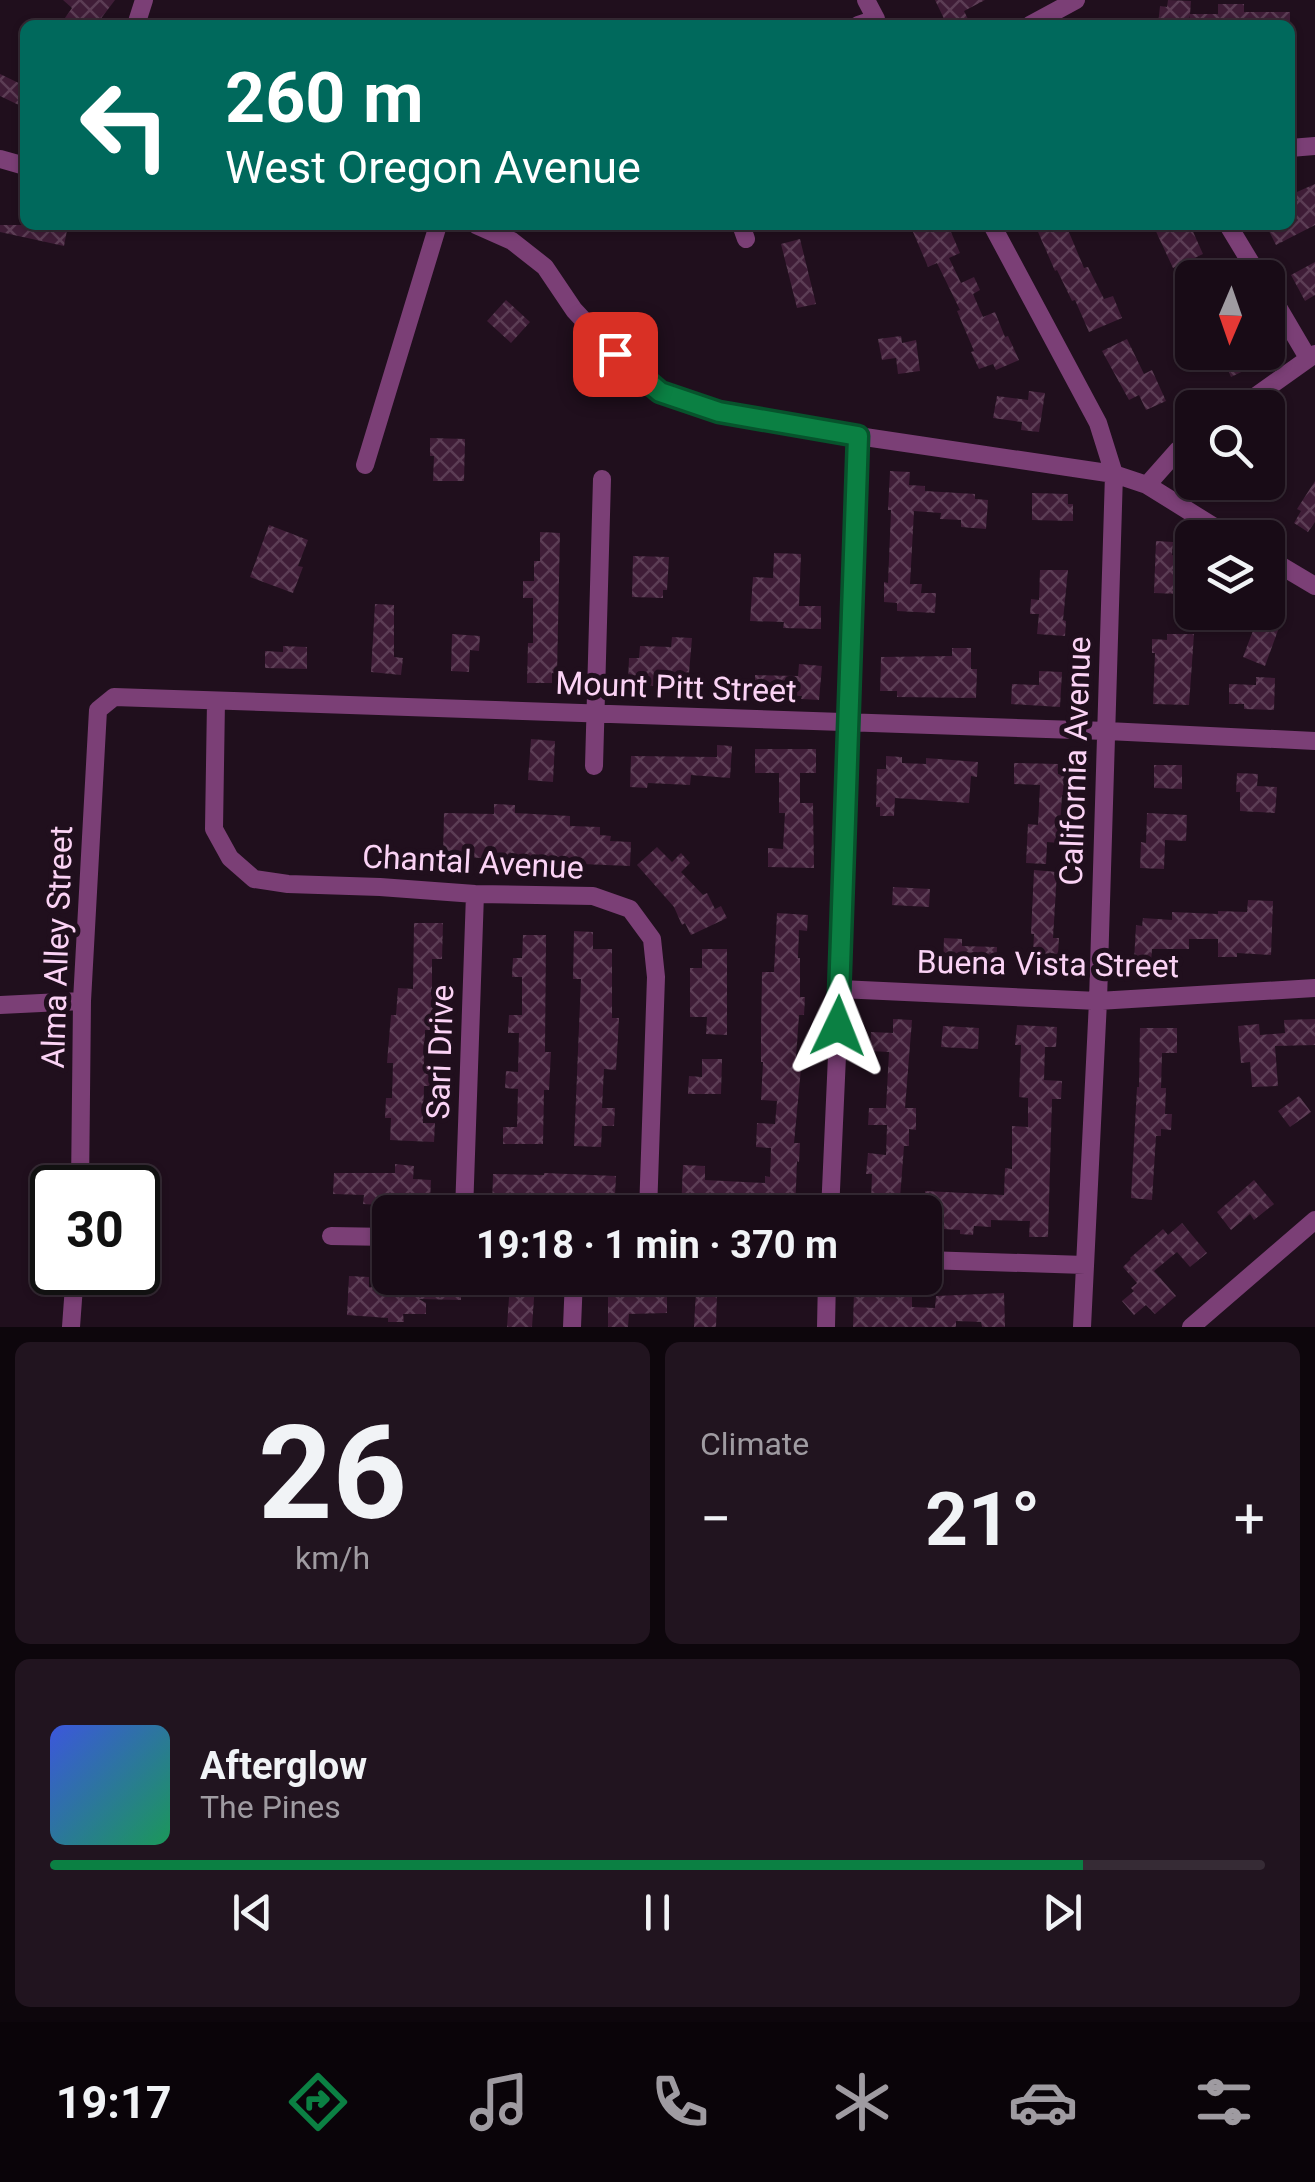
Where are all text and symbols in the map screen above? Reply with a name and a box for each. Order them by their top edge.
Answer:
text: 260 m [225,57,424,139]
icon: left [60,60,190,190]
text: West Oregon Avenue [225,141,641,194]
north arrow [1175,260,1285,370]
map controls [1175,260,1285,630]
pin [573,312,658,397]
icon: arrive [588,327,643,382]
button: search [1175,390,1285,500]
button: layers [1175,520,1285,630]
street label: California Avenue [1052,636,1098,886]
street label: Mount Pitt Street [555,664,797,710]
street label: Alma Alley Street [34,825,80,1069]
street label: Chantal Avenue [361,837,585,887]
street label: Buena Vista Street [916,943,1180,985]
position arrow [786,974,890,1078]
street label: Sari Drive [419,984,461,1120]
speed limit sign: 30 [30,1165,160,1295]
text: 19:18 · 1 min · 370 m [476,1223,838,1267]
text: 26 [258,1397,407,1550]
text: Climate [700,1425,809,1463]
text: 21° [925,1475,1040,1563]
text: − [700,1487,731,1551]
text: + [1234,1487,1265,1551]
text: km/h [295,1539,370,1577]
text: Afterglow [200,1744,367,1788]
text: The Pines [200,1788,341,1826]
icon: previous [225,1885,280,1940]
icon: pause [630,1885,685,1940]
icon: next [1035,1885,1090,1940]
icon: directions [283,2067,353,2137]
icon: music [464,2067,534,2137]
icon: phone [645,2067,715,2137]
icon: climate [827,2067,897,2137]
icon: car [1008,2067,1078,2137]
icon: filters [1189,2067,1259,2137]
text: 19:17 [56,2076,172,2129]

